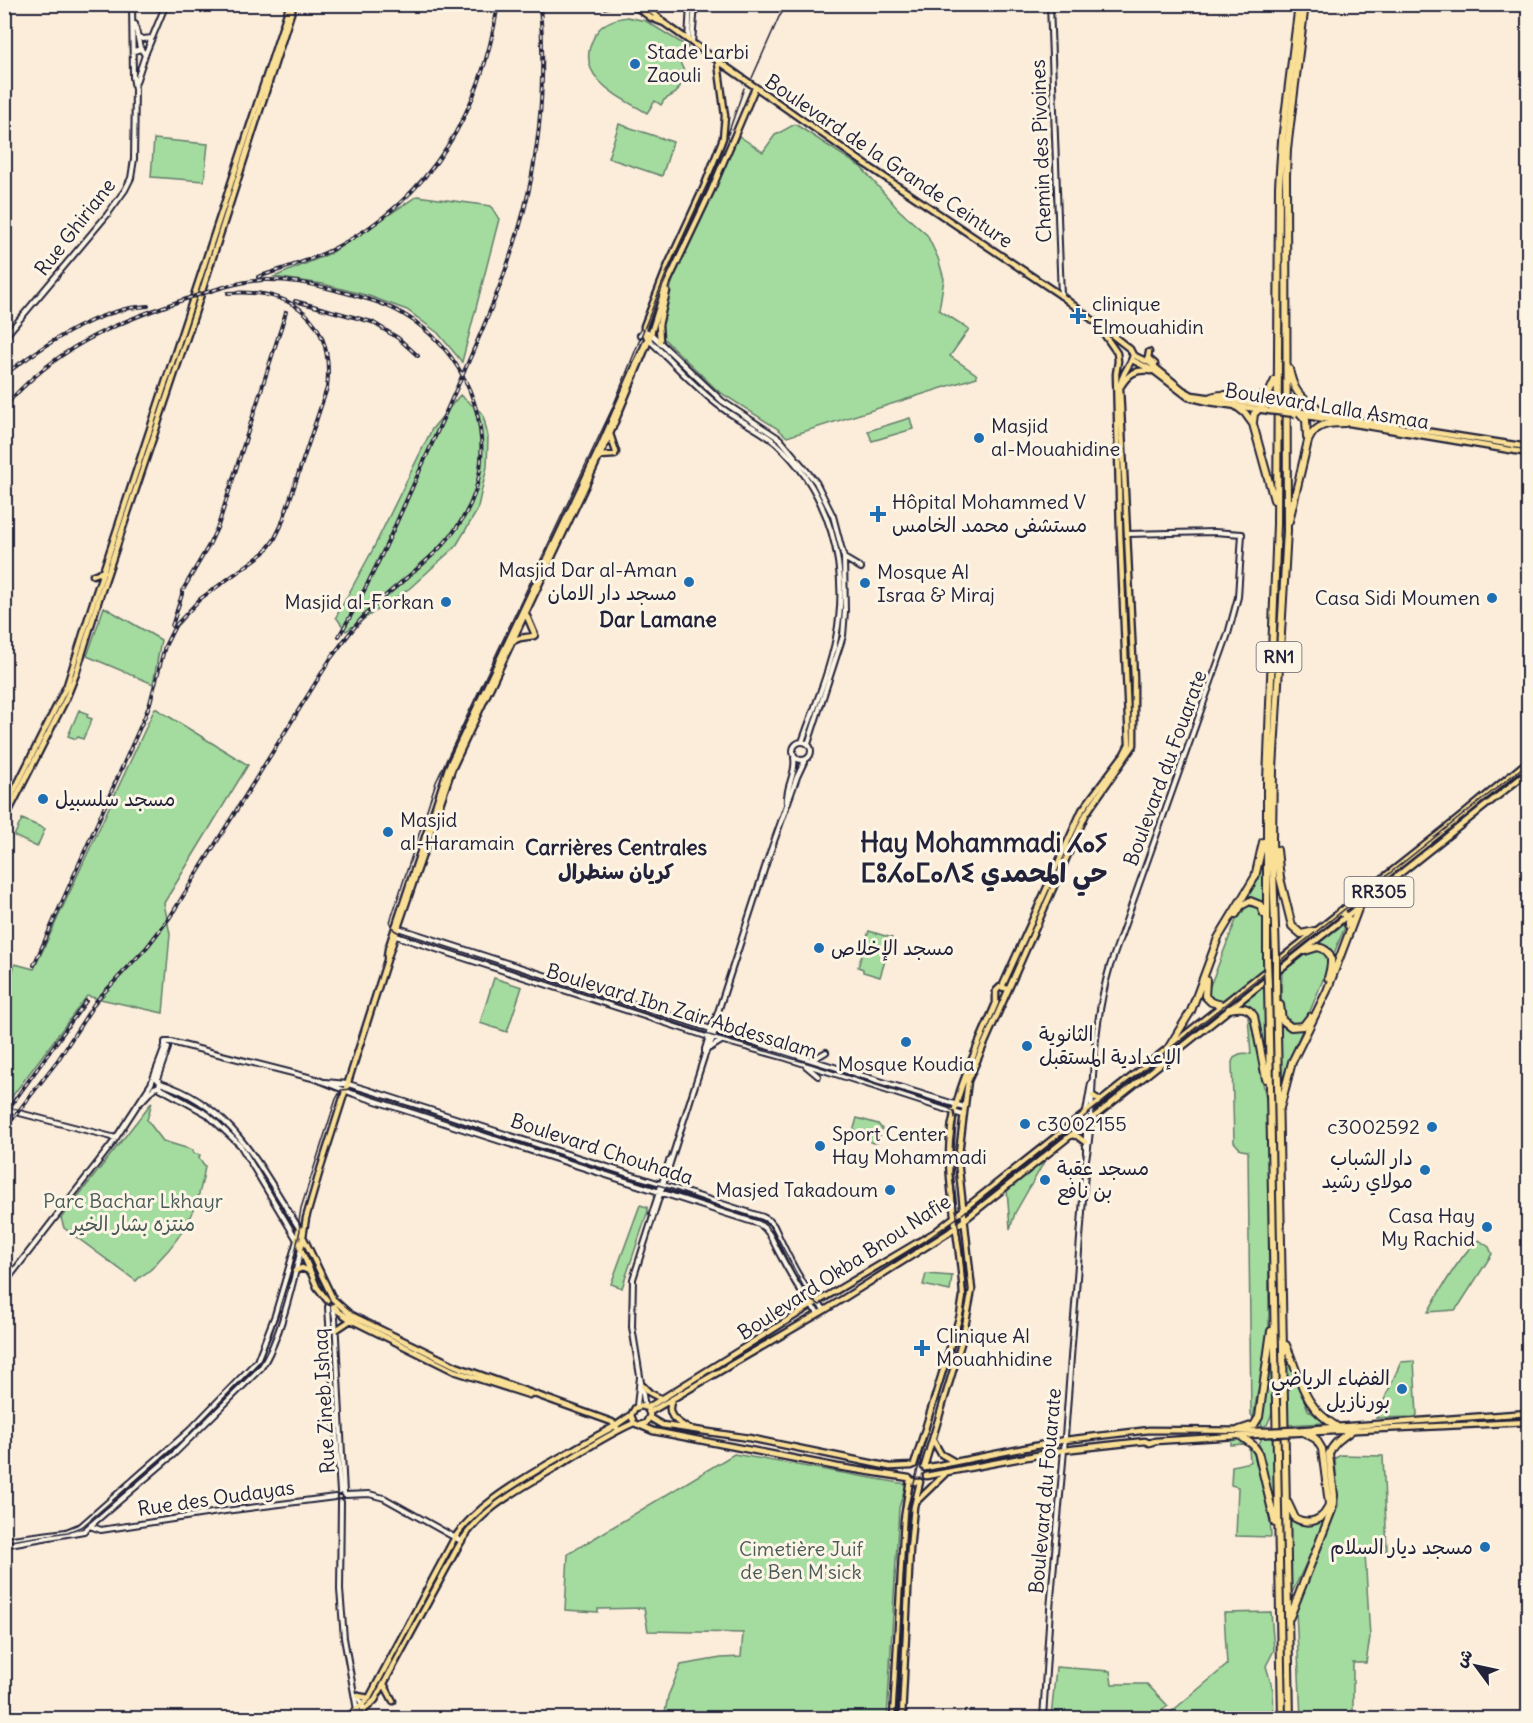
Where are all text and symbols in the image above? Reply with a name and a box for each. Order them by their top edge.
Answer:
place label: Stade Larbi Zaouli [647,39,749,87]
marker: Stade Larbi Zaouli [628,57,642,71]
street label: Chemin des Pivoines [1025,59,1056,243]
street label: Boulevard de la Grande Ceinture [761,68,1018,253]
street label: Rue Ghiriane [29,173,120,280]
place label: clinique Elmouahidin [1092,291,1204,339]
marker: clinique Elmouahidin [1069,307,1087,325]
street label: Boulevard Lalla Asmaa [1223,377,1431,434]
place label: Masjid al-Mouahidine [991,413,1120,461]
marker: Masjid al-Mouahidine [972,431,986,445]
place label: Hôpital Mohammed V مستشفى محمد الخامس [892,489,1087,538]
marker: Hôpital Mohammed V مستشفى محمد الخامس [869,505,887,523]
place label: Masjid Dar al-Aman مسجد دار الامان [499,557,677,605]
place label: Mosque Al Israa & Miraj [877,559,995,607]
marker: Masjid Dar al-Aman مسجد دار الامان [682,575,696,589]
marker: Mosque Al Israa & Miraj [858,576,872,590]
place label: Casa Sidi Moumen [1315,585,1480,610]
place label: Masjid al-Forkan [285,589,434,614]
marker: Casa Sidi Moumen [1485,591,1499,605]
marker: Masjid al-Forkan [439,595,453,609]
district label: Dar Lamane [599,606,717,633]
road number: RN1 [1256,642,1302,672]
street label: Boulevard du Fouarate [1117,667,1212,869]
place label: مسجد سلسبيل [55,786,175,811]
marker: مسجد سلسبيل [36,792,50,806]
place label: Masjid al-Haramain [400,807,515,855]
marker: Masjid al-Haramain [381,825,395,839]
district label: Hay Mohammadi ⵃⴰⵢ ⵎⵓⵃⴰⵎⴰⴷⵉ حي المحمدي [860,826,1108,897]
district label: Carrières Centrales كريان سنطرال [525,834,708,885]
road number: RR305 [1344,877,1414,907]
place label: مسجد الإخلاص [831,935,954,961]
marker: مسجد الإخلاص [812,941,826,955]
street label: Boulevard Ibn Zair Abdessalam [544,957,821,1064]
place label: الثانوية الإعدادية المستقبل [1039,1021,1181,1070]
marker: Mosque Koudia [899,1035,913,1049]
marker: الثانوية الإعدادية المستقبل [1020,1039,1034,1053]
place label: Mosque Koudia [837,1051,975,1076]
street label: Boulevard Chouhada [508,1107,697,1190]
place label: c3002155 [1037,1111,1127,1136]
place label: c3002592 [1327,1114,1420,1139]
marker: c3002155 [1018,1117,1032,1131]
marker: c3002592 [1425,1120,1439,1134]
place label: Sport Center Hay Mohammadi [832,1121,987,1169]
marker: Sport Center Hay Mohammadi [813,1139,827,1153]
place label: دار الشباب مولاي رشيد [1321,1145,1413,1196]
place label: مسجد عقبة بن نافع [1057,1155,1149,1206]
marker: دار الشباب مولاي رشيد [1418,1163,1432,1177]
marker: مسجد عقبة بن نافع [1038,1173,1052,1187]
place label: Masjed Takadoum [715,1177,878,1202]
marker: Masjed Takadoum [883,1183,897,1197]
park label: Parc Bachar Lkhayr منتزه بشار الخير [43,1188,223,1236]
street label: Boulevard Okba Bnou Nafie [733,1188,955,1345]
place label: Casa Hay My Rachid [1381,1203,1475,1251]
marker: Casa Hay My Rachid [1480,1220,1494,1234]
place label: Clinique Al Mouahhidine [936,1323,1052,1371]
street label: Rue Zineb Ishaq [307,1328,340,1474]
marker: Clinique Al Mouahhidine [913,1339,931,1357]
place label: الفضاء الرياضي بورنازيل [1271,1365,1390,1415]
marker: الفضاء الرياضي بورنازيل [1395,1382,1409,1396]
street label: Boulevard du Fouarate [1023,1387,1066,1595]
street label: Rue des Oudayas [136,1474,296,1521]
place label: مسجد ديار السلام [1330,1534,1473,1562]
park label: Cimetière Juif de Ben M'sick [739,1536,863,1584]
marker: مسجد ديار السلام [1478,1540,1492,1554]
north arrow [1446,1636,1506,1696]
text: ش [1450,1645,1477,1671]

